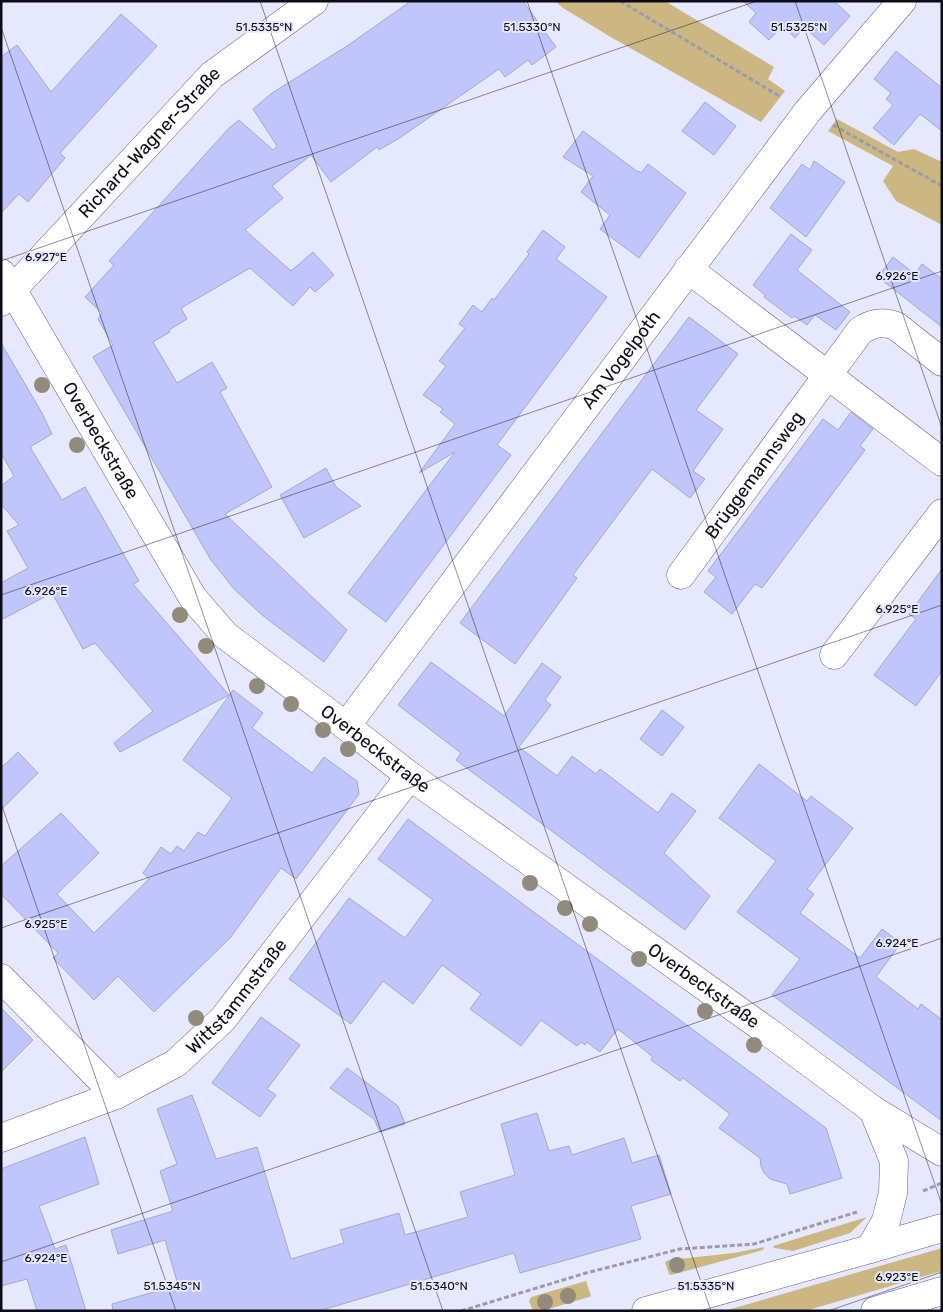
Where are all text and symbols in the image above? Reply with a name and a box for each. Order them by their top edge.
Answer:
text: 51.5335°N [236,20,292,34]
text: 51.5330°N [503,20,561,34]
text: 51.5325°N [771,20,827,34]
street label: Richard-Wagner-Straße [74,62,224,223]
text: 6.927°E [25,250,67,264]
text: 6.926°E [875,269,919,283]
street label: Am Vogelpoth [577,306,665,413]
street label: Overbeckstraße [58,378,144,503]
street label: Brüggemannsweg [700,407,808,543]
text: 6.926°E [24,584,68,598]
text: 6.925°E [876,602,918,616]
street label: Overbeckstraße [316,700,434,798]
text: 6.925°E [25,917,67,931]
street label: Wittstammstraße [182,935,292,1059]
text: 6.924°E [875,936,919,950]
street label: Overbeckstraße [644,938,764,1033]
text: 6.924°E [24,1251,68,1265]
text: 6.923°E [875,1270,919,1284]
text: 51.5345°N [143,1279,201,1293]
text: 51.5340°N [410,1279,468,1293]
text: 51.5335°N [678,1279,734,1293]

